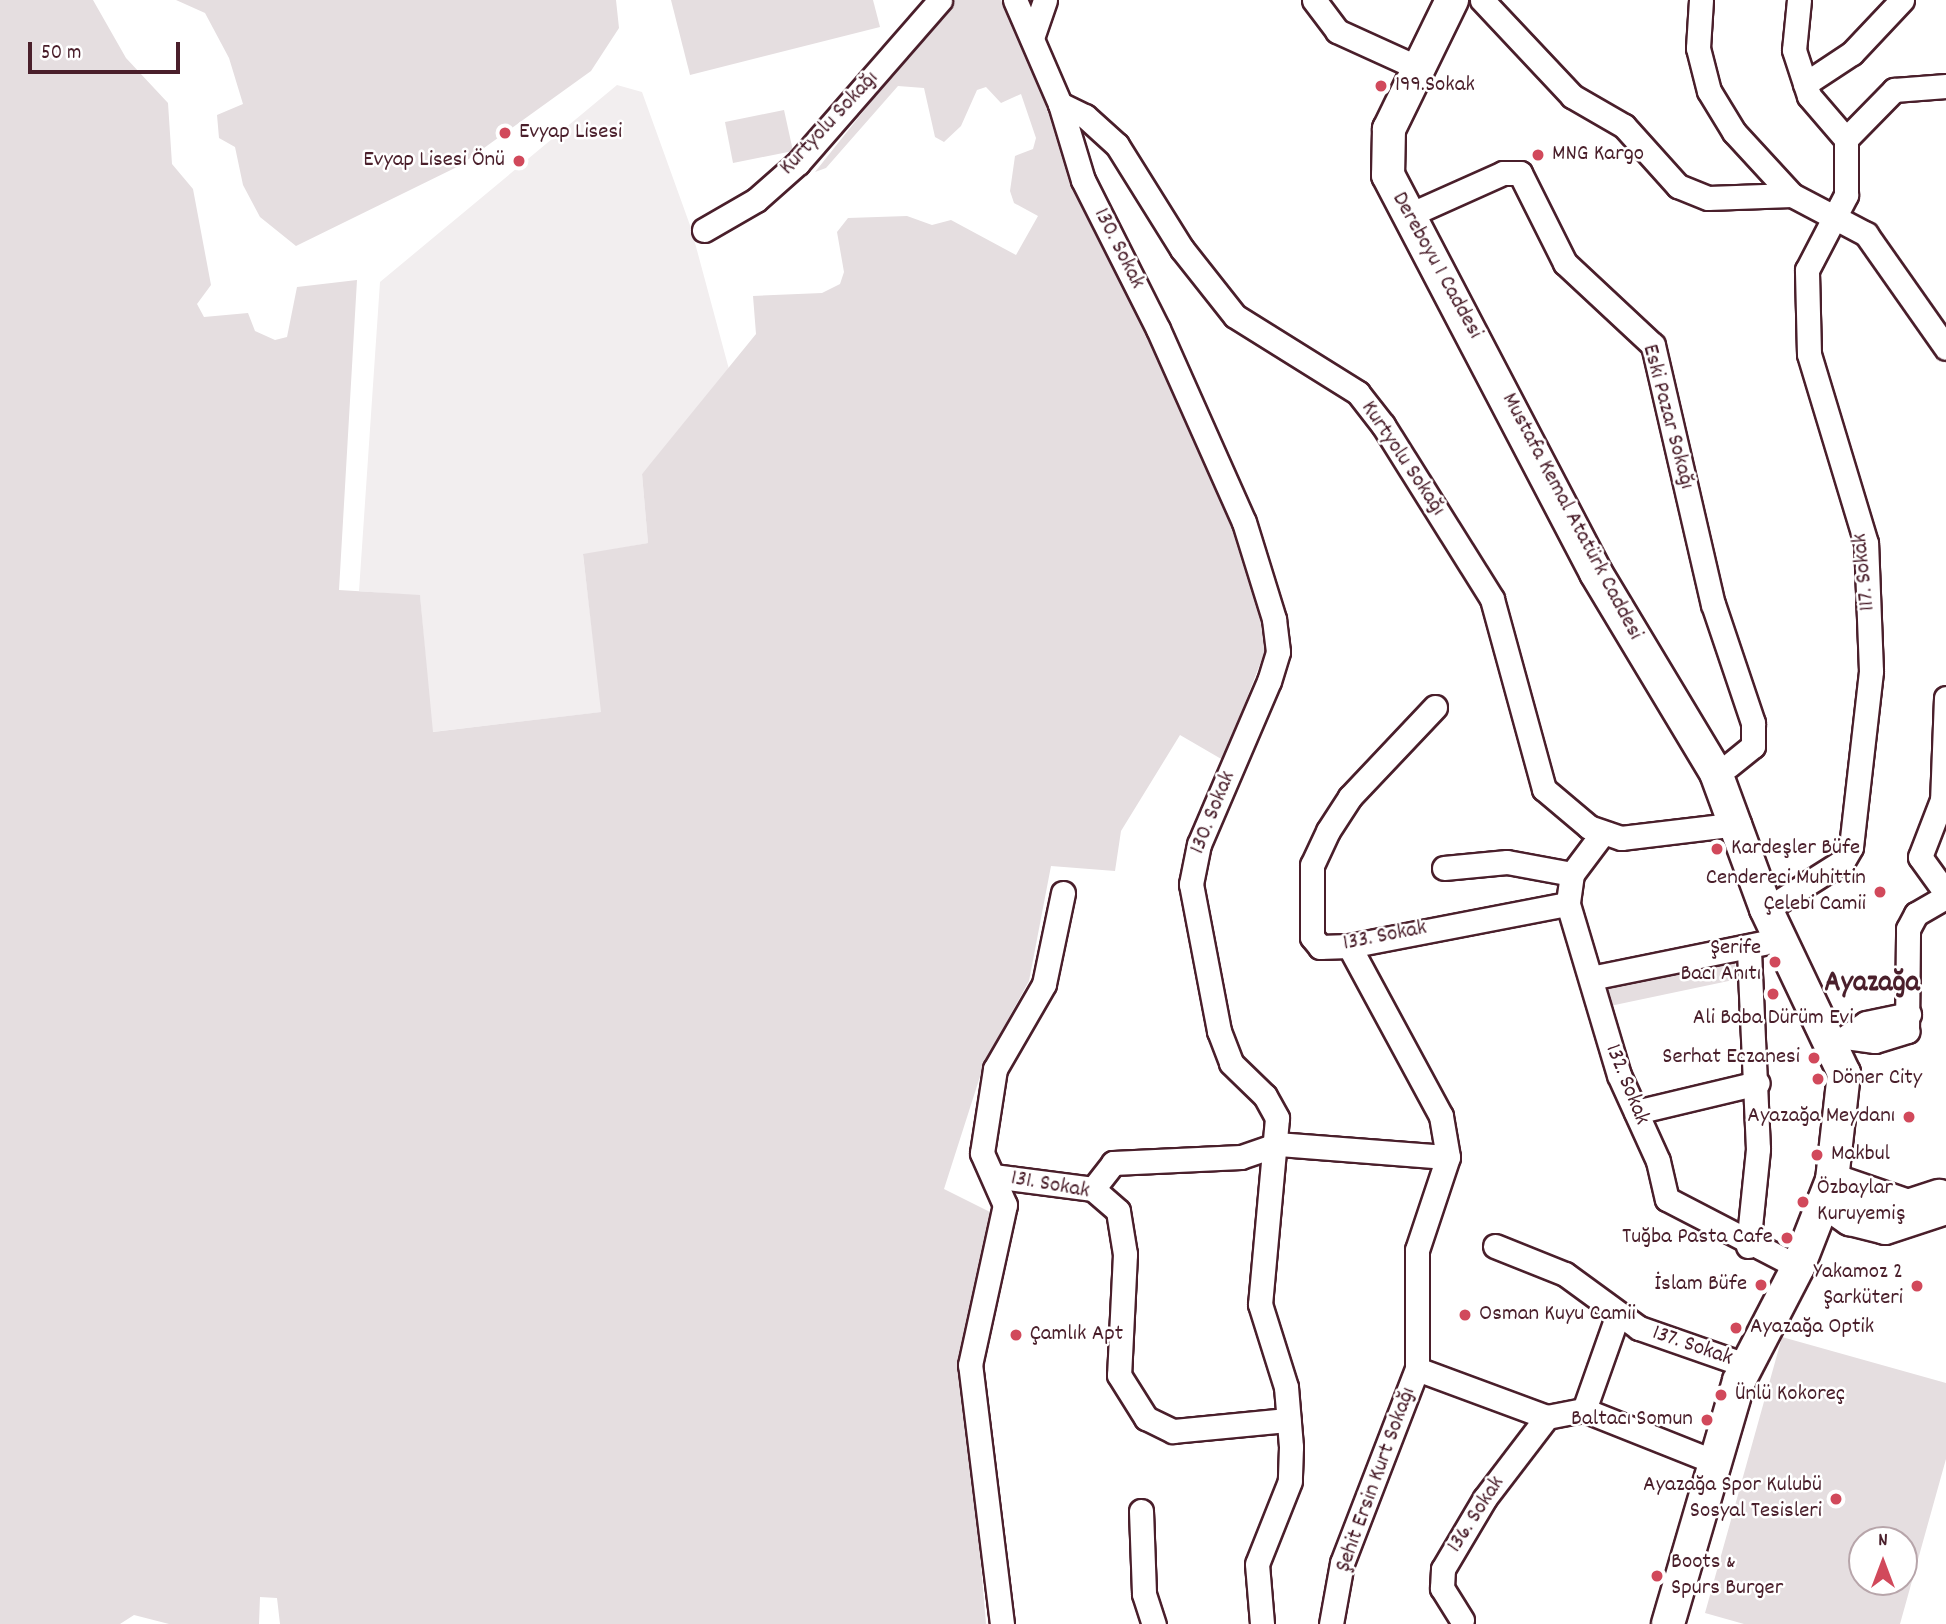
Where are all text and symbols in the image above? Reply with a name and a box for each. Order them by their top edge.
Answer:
scale bar [32,28,184,72]
text: 50 m [41,39,81,69]
street label: Kurtyolu Sokağı [775,66,885,182]
place label: 199.Sokak [1395,72,1475,100]
marker: 199.Sokak [1373,78,1389,94]
place label: Evyap Lisesi [519,119,622,147]
marker: Evyap Lisesi [497,125,513,141]
place label: MNG Kargo [1552,141,1644,169]
place label: Evyap Lisesi Önü [363,147,505,175]
marker: MNG Kargo [1530,147,1546,163]
marker: Evyap Lisesi Önü [511,153,527,169]
street label: Dereboyu 1 Caddesi [1384,188,1488,344]
street label: 130. Sokak [1086,204,1150,294]
street label: Eski Pazar Sokağı [1634,342,1700,492]
street label: Mustafa Kemal Atatürk Caddesi [1494,389,1648,645]
street label: Kurtyolu Sokağı [1353,396,1451,522]
street label: 117. Sokak [1847,532,1883,612]
street label: 130. Sokak [1185,768,1243,858]
place label: Kardeşler Büfe [1731,835,1860,863]
marker: Kardeşler Büfe [1709,841,1725,857]
place label: Cendereci Muhittin Çelebi Camii [1706,865,1866,919]
marker: Cendereci Muhittin Çelebi Camii [1872,884,1888,900]
street label: 133. Sokak [1341,915,1429,959]
place label: Şerife Bacı Anıtı [1680,935,1761,989]
marker: Şerife Bacı Anıtı [1767,954,1783,970]
district label: Ayazağa [1824,967,1920,1003]
marker: Ali Baba Dürüm Evi [1765,986,1781,1002]
place label: Ali Baba Dürüm Evi [1693,1005,1853,1033]
street label: 132. Sokak [1597,1041,1655,1129]
place label: Serhat Eczanesi [1662,1044,1800,1072]
marker: Serhat Eczanesi [1806,1050,1822,1066]
place label: Döner City [1832,1065,1922,1093]
marker: Döner City [1810,1071,1826,1087]
place label: Ayazağa Meydanı [1747,1103,1895,1131]
marker: Ayazağa Meydanı [1901,1109,1917,1125]
place label: Makbul [1831,1141,1890,1169]
marker: Makbul [1809,1147,1825,1163]
street label: 131. Sokak [1009,1166,1091,1206]
place label: Özbaylar Kuruyemiş [1817,1175,1905,1229]
marker: Özbaylar Kuruyemiş [1795,1194,1811,1210]
place label: Tuğba Pasta Cafe [1622,1224,1773,1252]
marker: Tuğba Pasta Cafe [1779,1230,1795,1246]
place label: Yakamoz 2 Şarküteri [1813,1259,1903,1313]
place label: İslam Büfe [1655,1271,1747,1299]
marker: İslam Büfe [1753,1277,1769,1293]
marker: Yakamoz 2 Şarküteri [1909,1278,1925,1294]
place label: Osman Kuyu Camii [1479,1301,1636,1329]
marker: Osman Kuyu Camii [1457,1307,1473,1323]
place label: Ayazağa Optik [1750,1314,1874,1342]
street label: 137. Sokak [1648,1320,1736,1374]
marker: Ayazağa Optik [1728,1320,1744,1336]
place label: Çamlık Apt [1030,1321,1123,1349]
marker: Çamlık Apt [1008,1327,1024,1343]
place label: Ünlü Kokoreç [1735,1381,1845,1409]
street label: Şehit Ersin Kurt Sokağı [1331,1384,1423,1576]
marker: Ünlü Kokoreç [1713,1387,1729,1403]
place label: Baltacı Somun [1571,1406,1693,1434]
marker: Baltacı Somun [1699,1412,1715,1428]
street label: 136. Sokak [1442,1472,1512,1558]
place label: Ayazağa Spor Kulubü Sosyal Tesisleri [1643,1472,1822,1526]
marker: Ayazağa Spor Kulubü Sosyal Tesisleri [1828,1491,1844,1507]
north arrow [1848,1526,1918,1596]
text: N [1878,1528,1888,1555]
place label: Boots & Spurs Burger [1671,1549,1783,1603]
marker: Boots & Spurs Burger [1649,1568,1665,1584]

